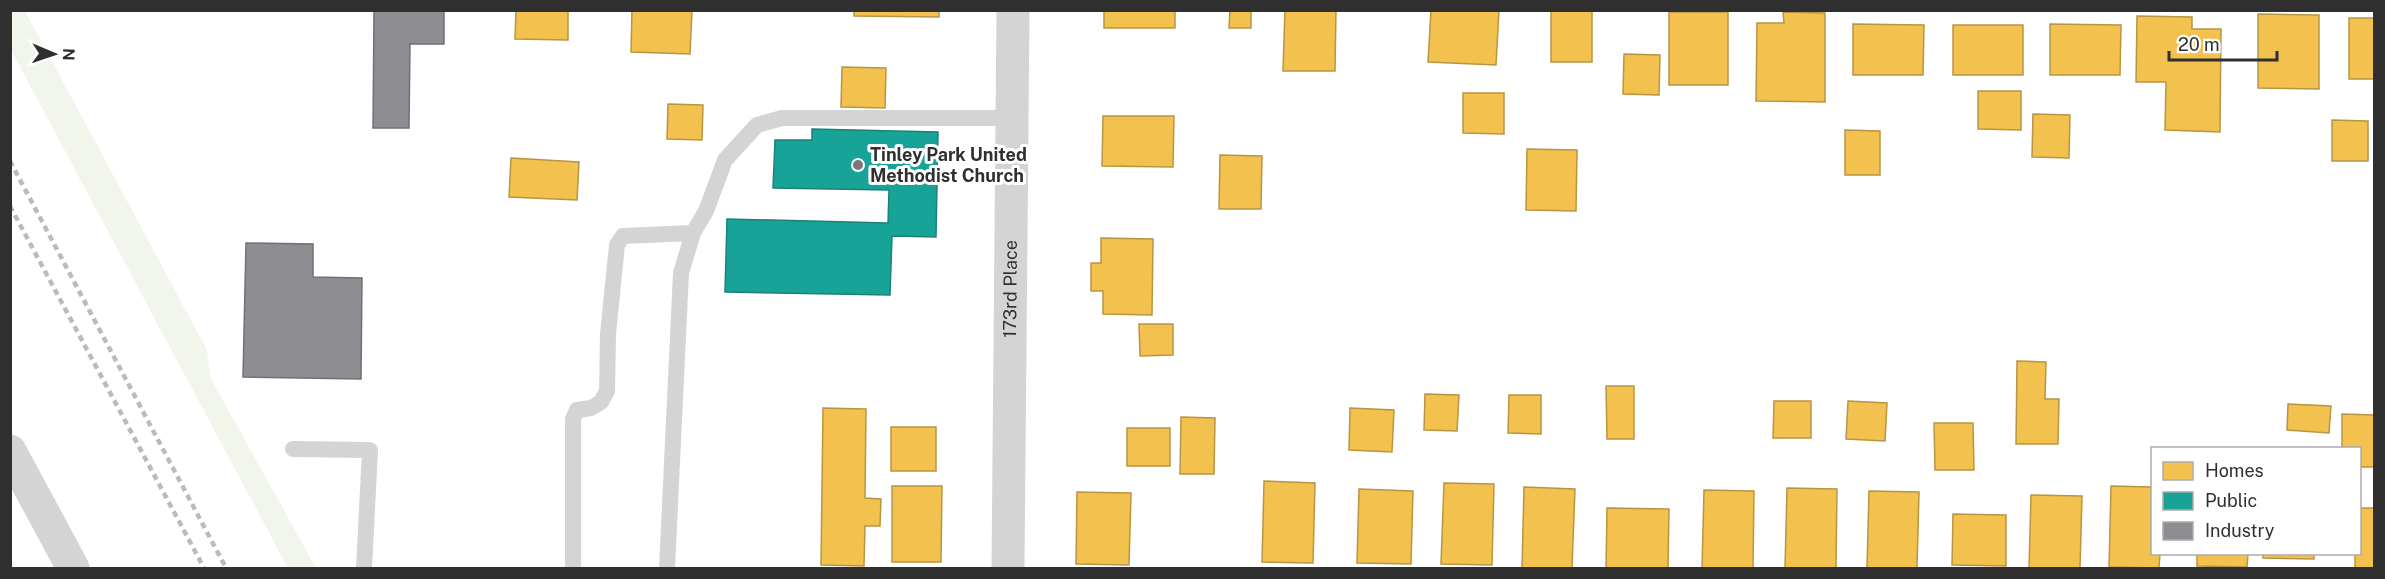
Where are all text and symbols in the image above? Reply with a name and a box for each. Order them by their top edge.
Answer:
north arrow [24,24,84,84]
scale bar [2169,24,2277,62]
text: 20 m [2178,34,2220,55]
text: N [59,48,78,61]
place label: Tinley Park United Methodist Church [870,144,1027,186]
marker: Tinley Park United Methodist Church [851,158,865,172]
street label: 173rd Place [999,240,1021,338]
legend [2151,447,2361,555]
text: Homes [2205,460,2264,481]
text: Public [2205,490,2257,511]
text: Industry [2205,520,2275,541]

